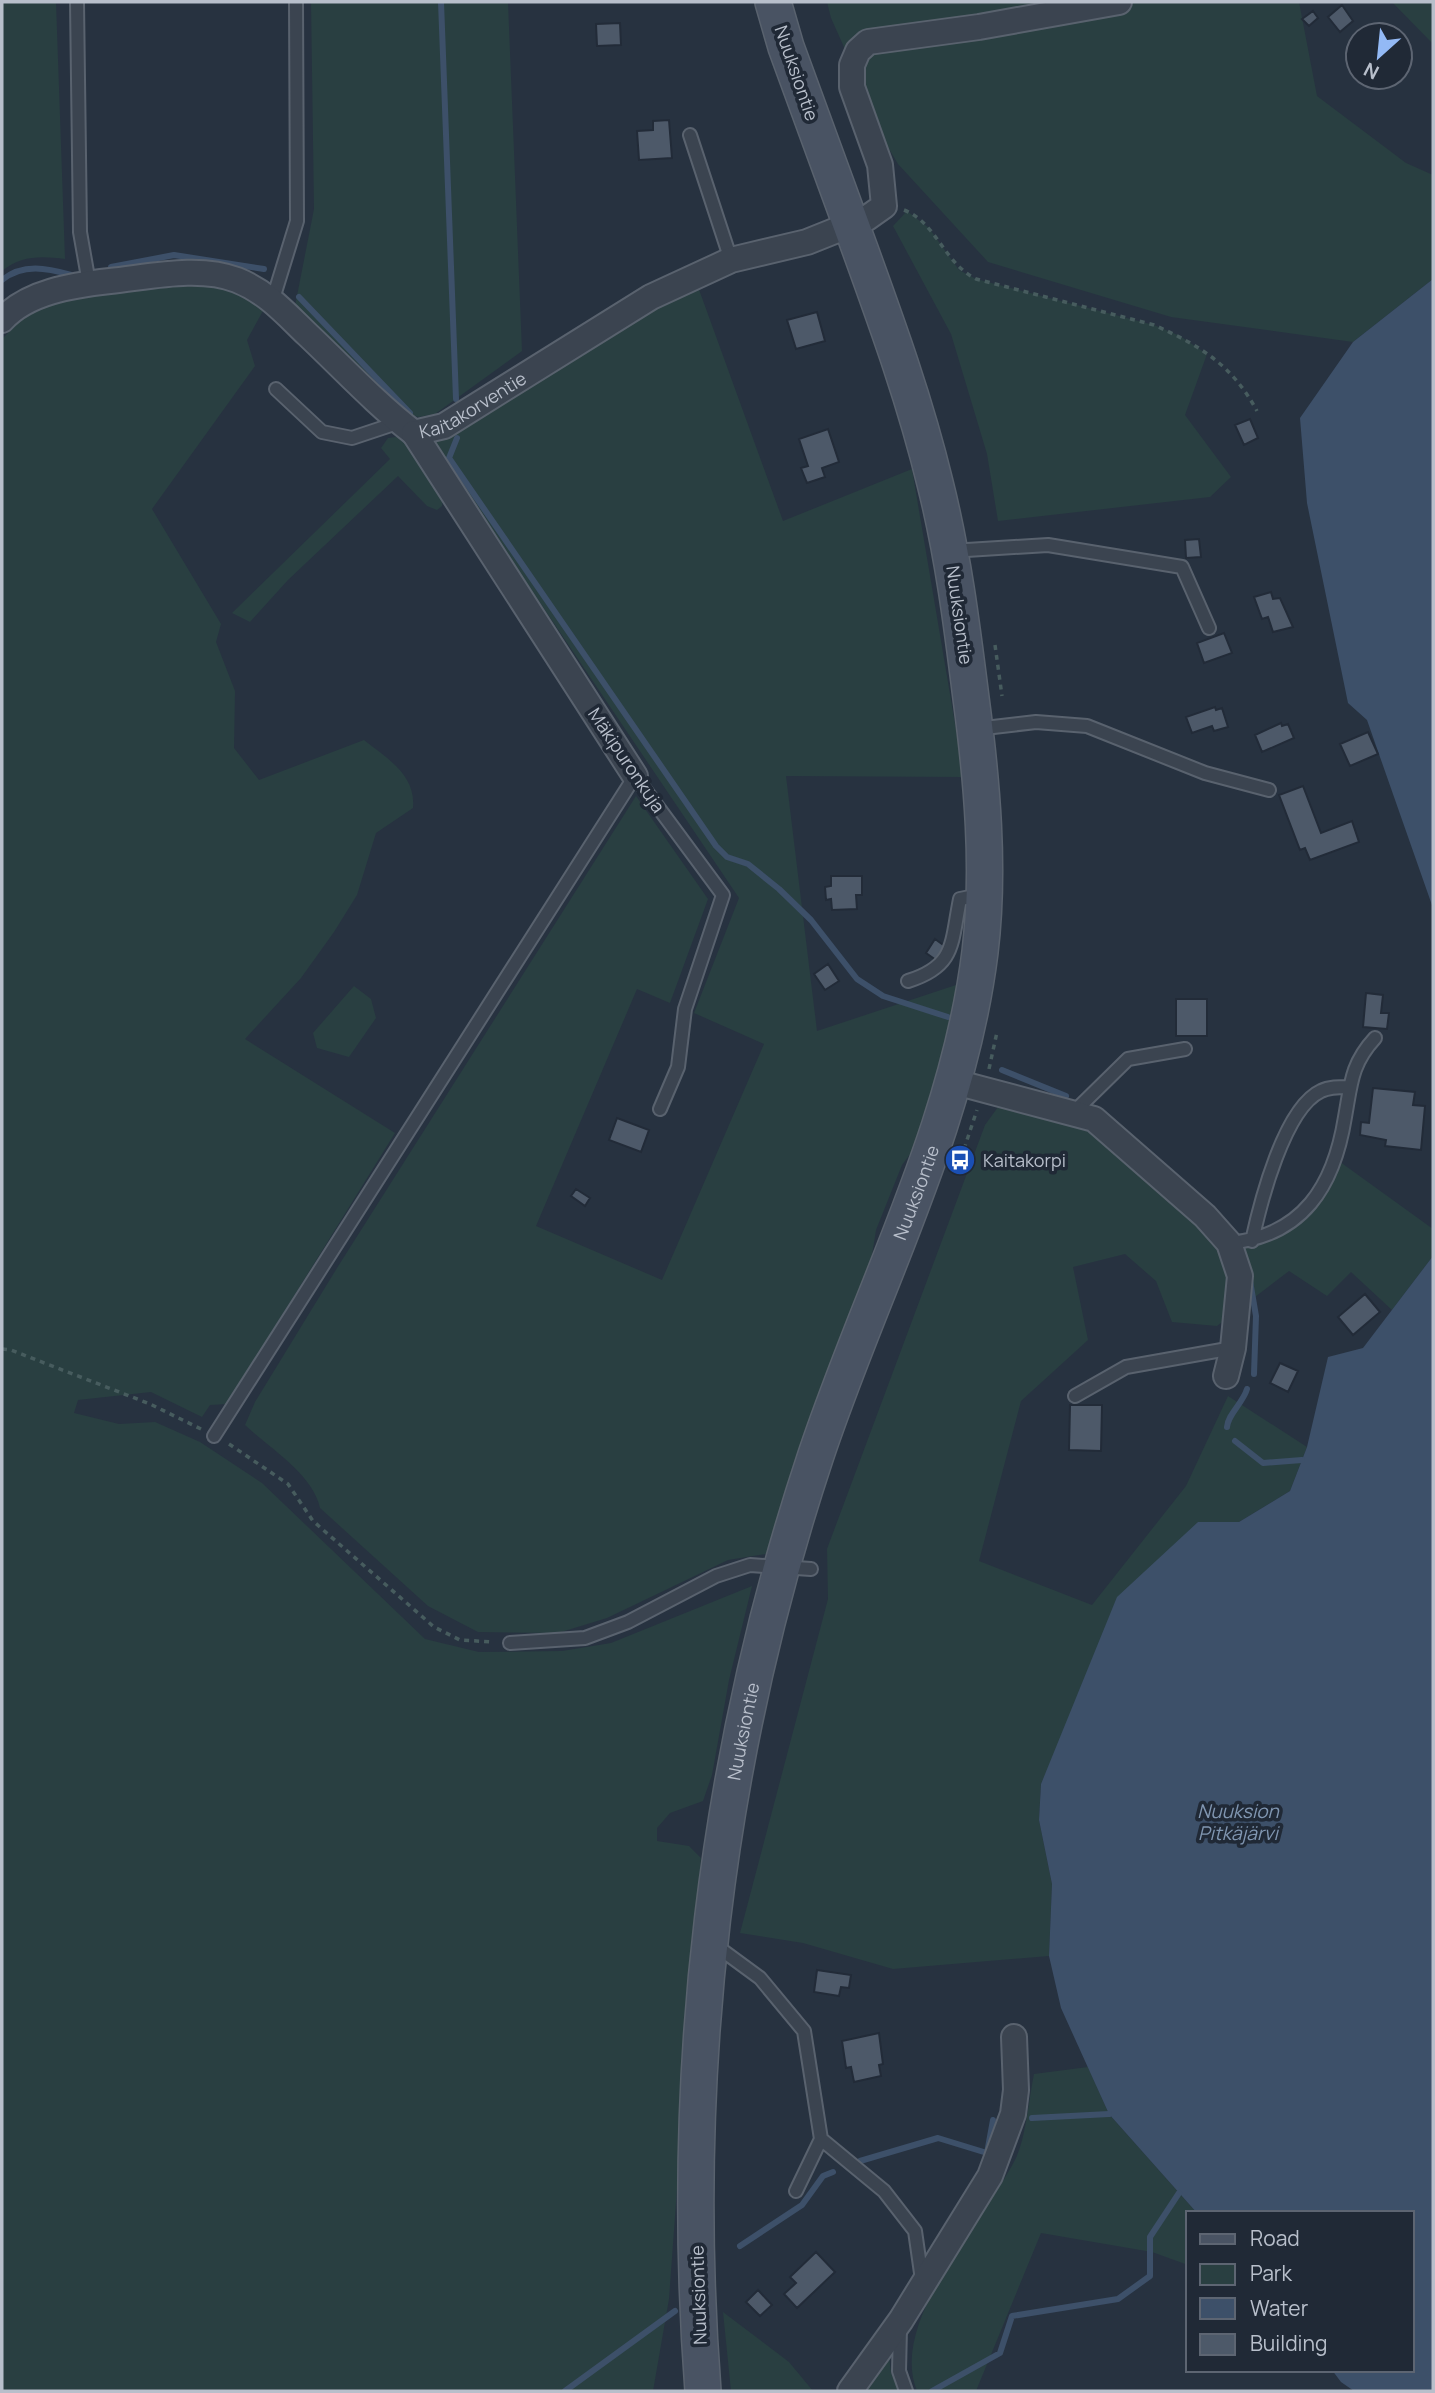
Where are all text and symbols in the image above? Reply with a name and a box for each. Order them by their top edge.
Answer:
north arrow [1344,21,1414,91]
street label: Nuuksiontie [769,22,825,124]
text: N [1359,56,1383,86]
street label: Kaitakorventie [417,366,531,443]
street label: Nuuksiontie [941,564,979,666]
street label: Mäkipuronkuja [583,703,671,817]
street label: Nuuksiontie [887,1142,944,1243]
bus stop icon: Kaitakorpi [943,1143,977,1177]
place label: Kaitakorpi [983,1148,1066,1172]
street label: Nuuksiontie [721,1680,765,1782]
water label: Nuuksion Pitkäjärvi [1197,1798,1280,1846]
legend [1186,2211,1414,2372]
text: Road [1250,2224,1300,2252]
street label: Nuuksiontie [684,2245,712,2345]
text: Park [1250,2259,1292,2287]
text: Water [1250,2294,1309,2322]
text: Building [1250,2329,1327,2357]

